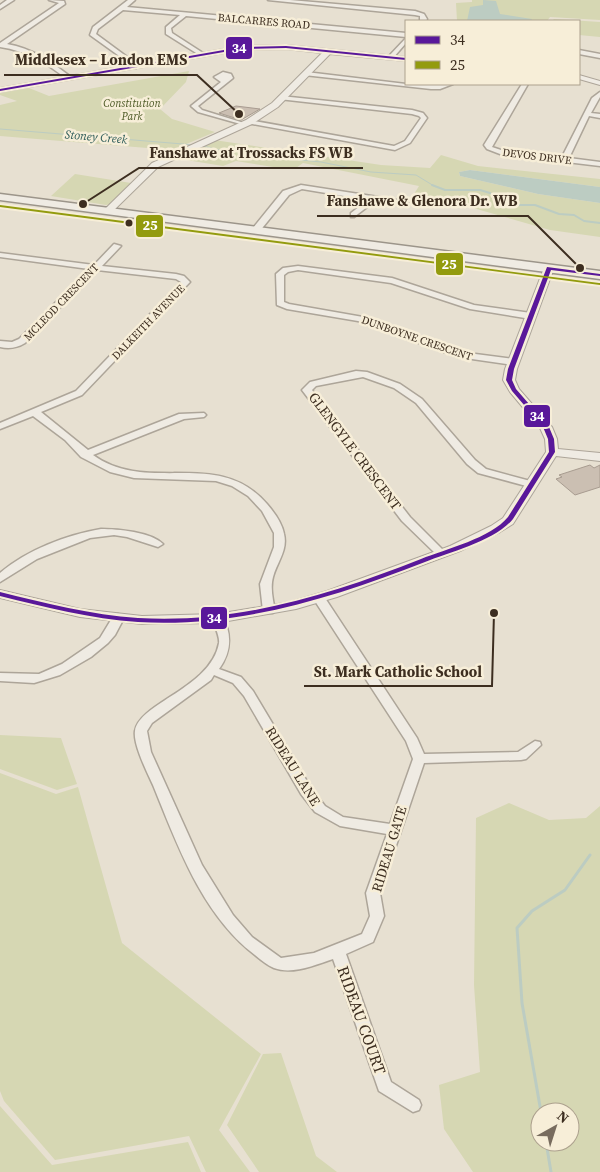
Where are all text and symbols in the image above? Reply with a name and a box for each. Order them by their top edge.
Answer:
street label: BALCARRES ROAD [217,10,311,33]
legend [405,20,580,85]
text: 34 [450,29,466,50]
line badge: 34 [225,36,253,60]
text: 34 [231,38,247,58]
callout: Middlesex – London EMS [4,45,197,75]
text: Middlesex – London EMS [15,49,187,70]
text: 25 [450,54,465,75]
park label: Constitution Park [103,96,161,124]
water label: Stoney Creek [64,126,128,148]
callout: Fanshawe at Trossacks FS WB [139,138,363,168]
text: Fanshawe at Trossacks FS WB [149,142,353,163]
street label: DEVOS DRIVE [502,145,573,168]
callout: Fanshawe & Glenora Dr. WB [317,186,528,216]
text: Fanshawe & Glenora Dr. WB [327,190,518,211]
line badge: 25 [135,214,164,238]
text: 25 [142,215,158,235]
unlabelled marker [124,218,134,228]
line badge: 25 [435,252,464,276]
text: 25 [441,254,457,274]
street label: MCLEOD CRESCENT [20,260,102,344]
street label: DALKEITH AVENUE [109,281,188,363]
street label: DUNBOYNE CRESCENT [359,312,475,365]
street label: GLENGYLE CRESCENT [304,388,406,515]
line badge: 34 [523,404,551,428]
text: 34 [529,406,545,426]
line badge: 34 [200,606,228,630]
text: 34 [206,608,222,628]
callout: St. Mark Catholic School [304,656,492,686]
text: St. Mark Catholic School [314,661,482,682]
street label: RIDEAU LANE [261,722,325,810]
street label: RIDEAU GATE [366,804,412,894]
street label: RIDEAU COURT [332,963,392,1078]
north arrow [530,1102,580,1152]
text: N [553,1106,573,1128]

